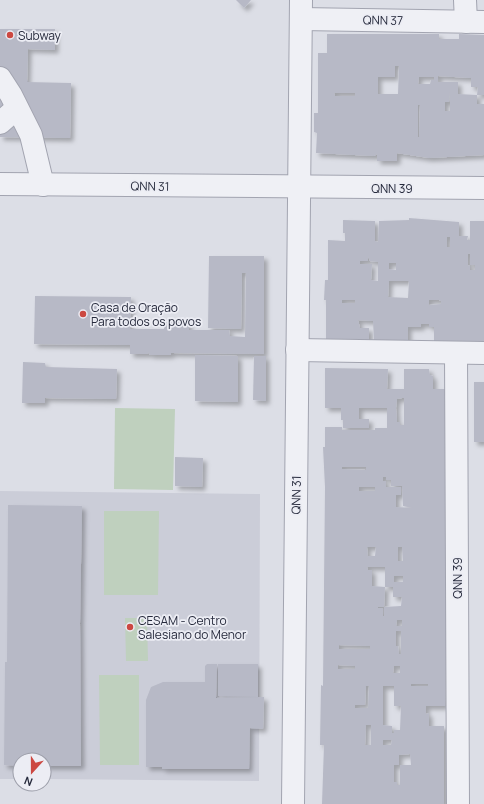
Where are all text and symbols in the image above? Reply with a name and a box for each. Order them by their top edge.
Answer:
street label: QNN 37 [363,11,403,29]
place label: Subway [18,27,62,44]
marker: Subway [5,30,15,40]
street label: QNN 31 [130,177,170,195]
street label: QNN 39 [371,180,413,197]
place label: Casa de Oração Para todos os povos [91,299,201,330]
marker: Casa de Oração Para todos os povos [78,309,88,319]
street label: QNN 31 [287,475,305,515]
street label: QNN 39 [449,557,466,599]
place label: CESAM - Centro Salesiano do Menor [138,612,247,643]
marker: CESAM - Centro Salesiano do Menor [125,622,135,632]
north arrow [12,752,52,792]
text: N [22,773,35,790]

